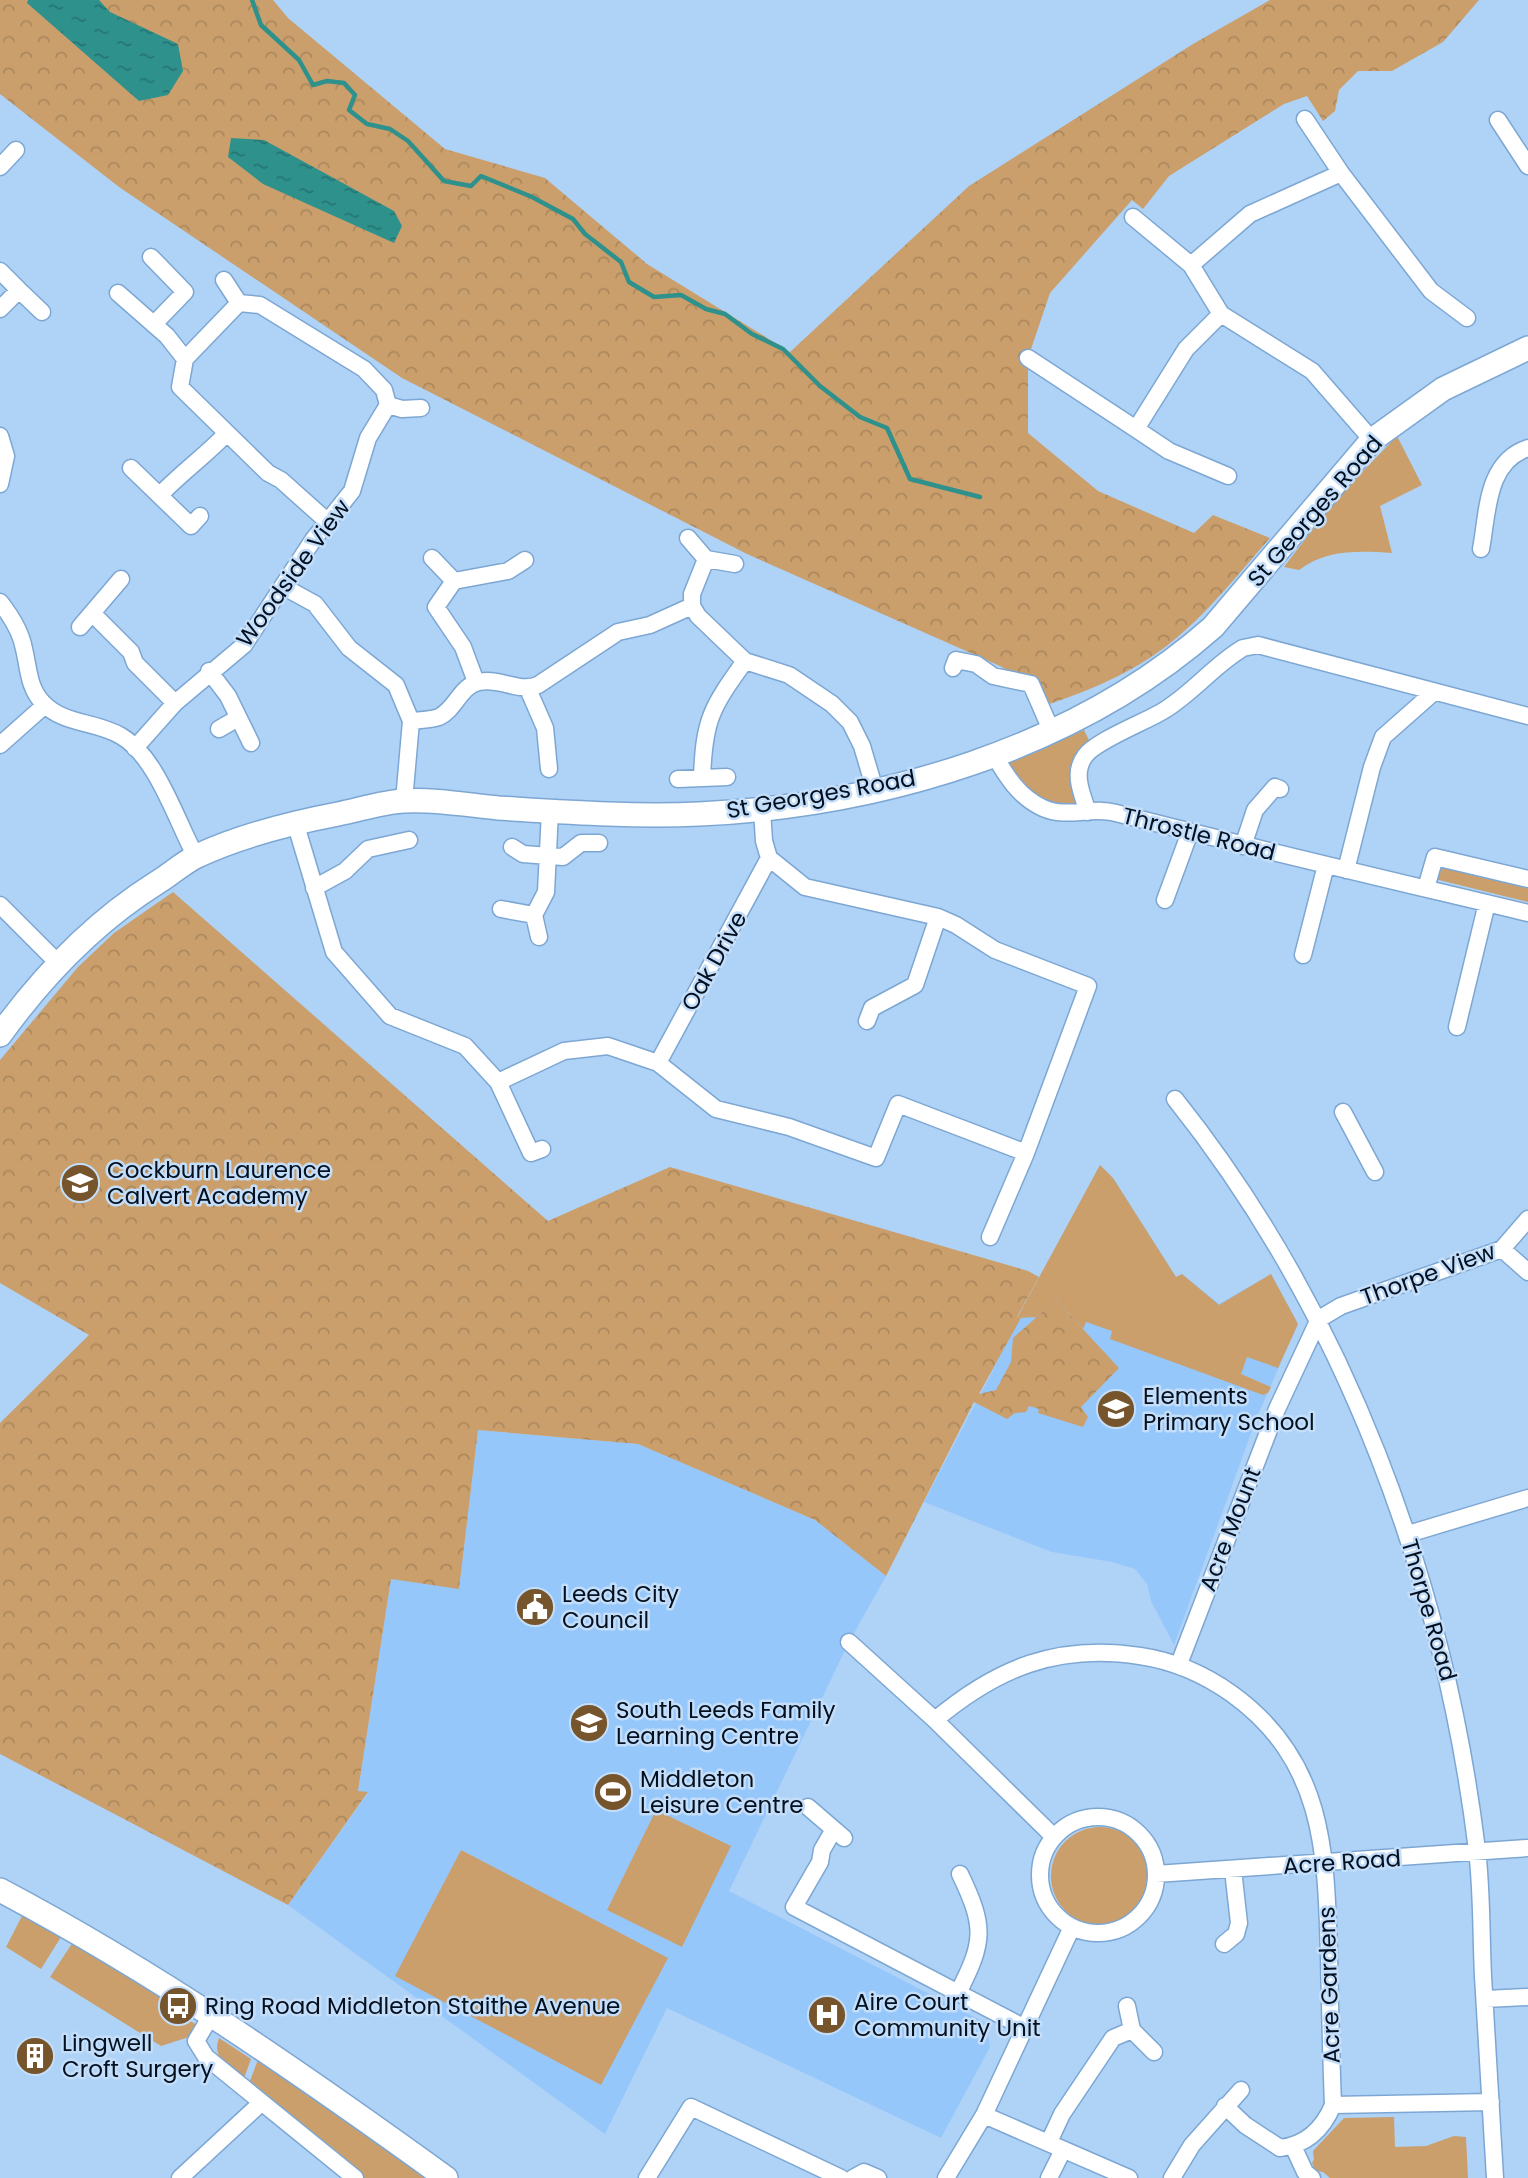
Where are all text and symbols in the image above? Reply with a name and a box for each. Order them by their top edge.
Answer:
street label: St Georges Road [1240,428,1390,594]
street label: Woodside View [229,493,358,653]
street label: St Georges Road [724,762,918,826]
street label: Throstle Road [1119,800,1279,868]
street label: Oak Drive [674,905,754,1017]
place label: Cockburn Laurence Calvert Academy [107,1154,331,1212]
school or university icon: Cockburn Laurence Calvert Academy [59,1162,101,1204]
street label: Thorpe View [1356,1235,1500,1313]
place label: Elements Primary School [1143,1380,1315,1438]
school or university icon: Elements Primary School [1095,1388,1137,1430]
street label: Acre Mount [1192,1462,1268,1596]
street label: Thorpe Road [1393,1535,1465,1685]
place label: Leeds City Council [562,1578,679,1636]
public building icon: Leeds City Council [514,1586,556,1628]
place label: South Leeds Family Learning Centre [616,1694,835,1752]
school or university icon: South Leeds Family Learning Centre [568,1702,610,1744]
place label: Middleton Leisure Centre [640,1763,804,1821]
sports icon: Middleton Leisure Centre [592,1771,634,1813]
street label: Acre Road [1282,1842,1402,1882]
street label: Acre Gardens [1310,1906,1348,2064]
bus stop icon: Ring Road Middleton Staithe Avenue [157,1985,199,2027]
place label: Aire Court Community Unit [854,1986,1041,2044]
place label: Ring Road Middleton Staithe Avenue [205,1990,620,2022]
hospital icon: Aire Court Community Unit [806,1994,848,2036]
place label: Lingwell Croft Surgery [62,2027,213,2085]
building icon: Lingwell Croft Surgery [14,2035,56,2077]

